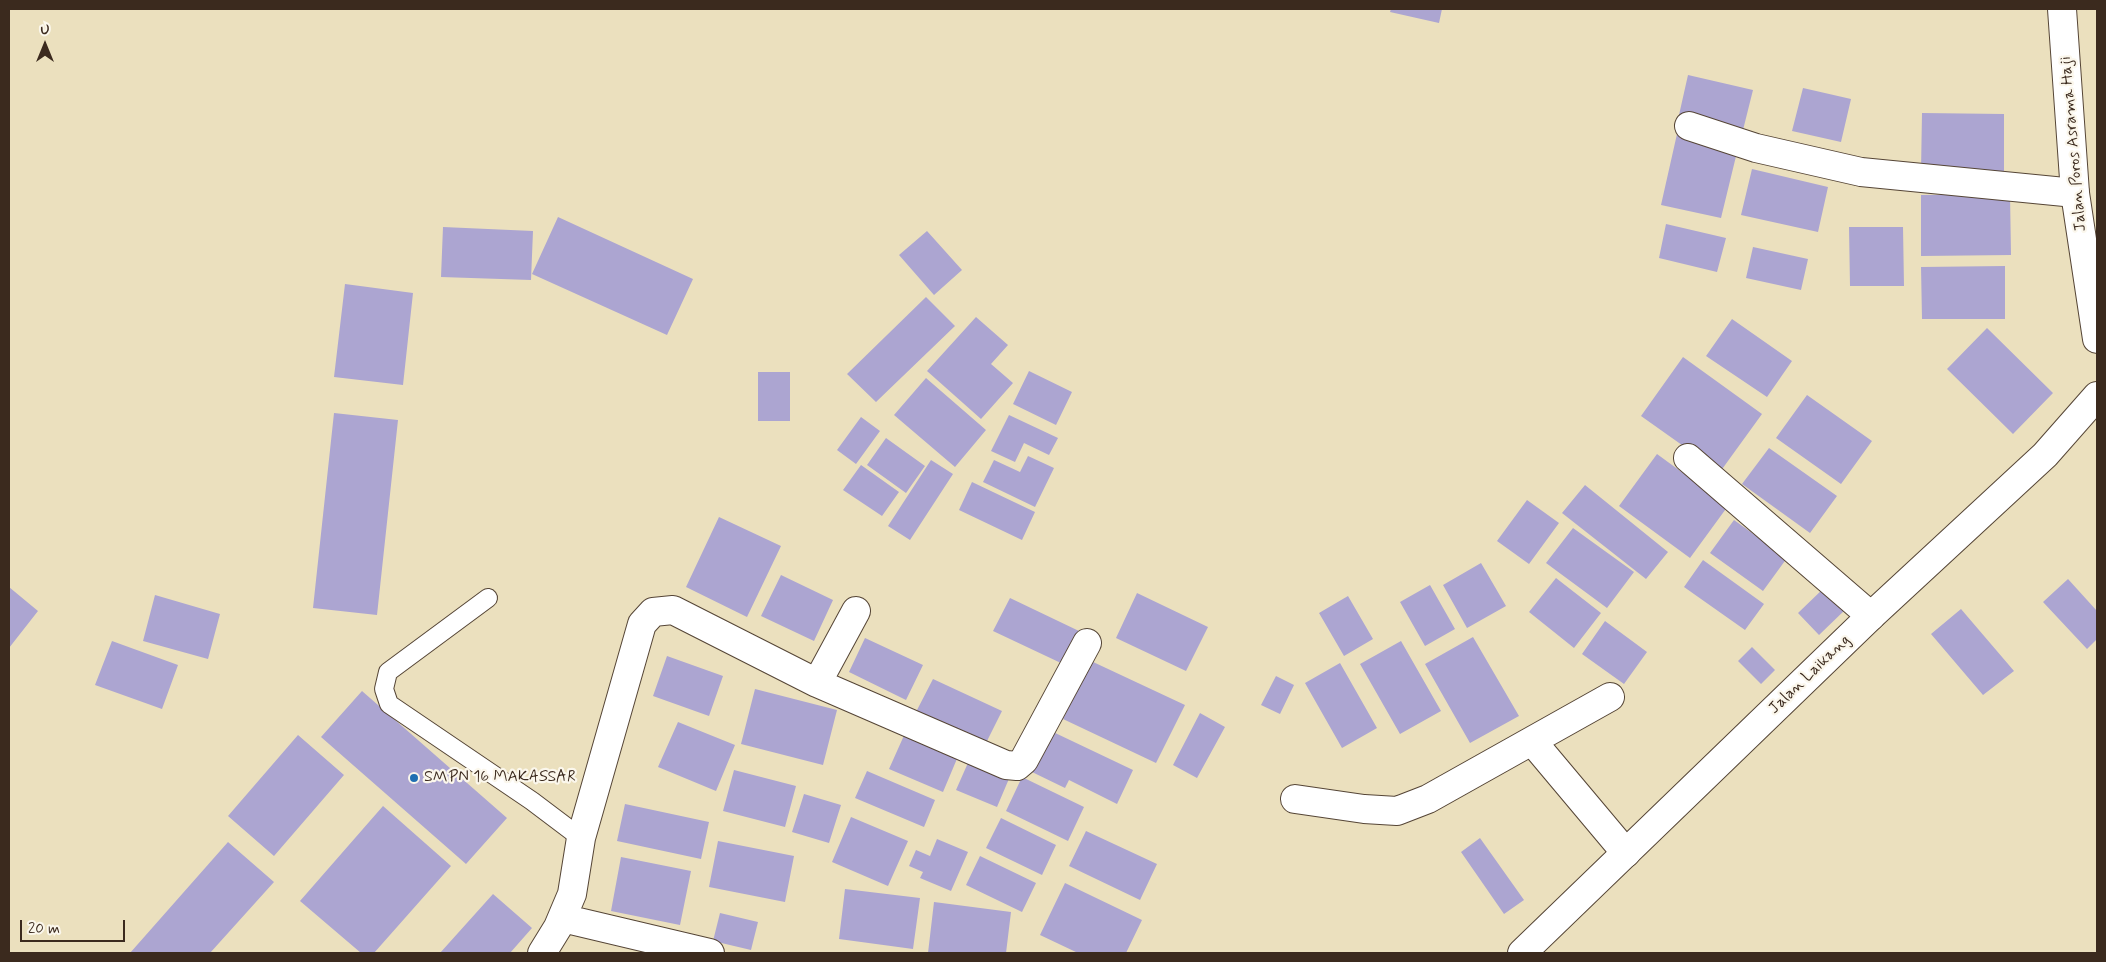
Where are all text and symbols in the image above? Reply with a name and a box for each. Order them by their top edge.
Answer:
north arrow [20,20,70,70]
text: U [40,21,50,39]
street label: Jalan Poros Asrama Haji [2057,55,2091,233]
street label: Jalan Laikang [1765,631,1855,719]
place label: SMPN 16 MAKASSAR [424,768,576,788]
marker: SMPN 16 MAKASSAR [408,772,420,784]
scale bar [22,910,128,942]
text: 20 m [28,919,60,939]

